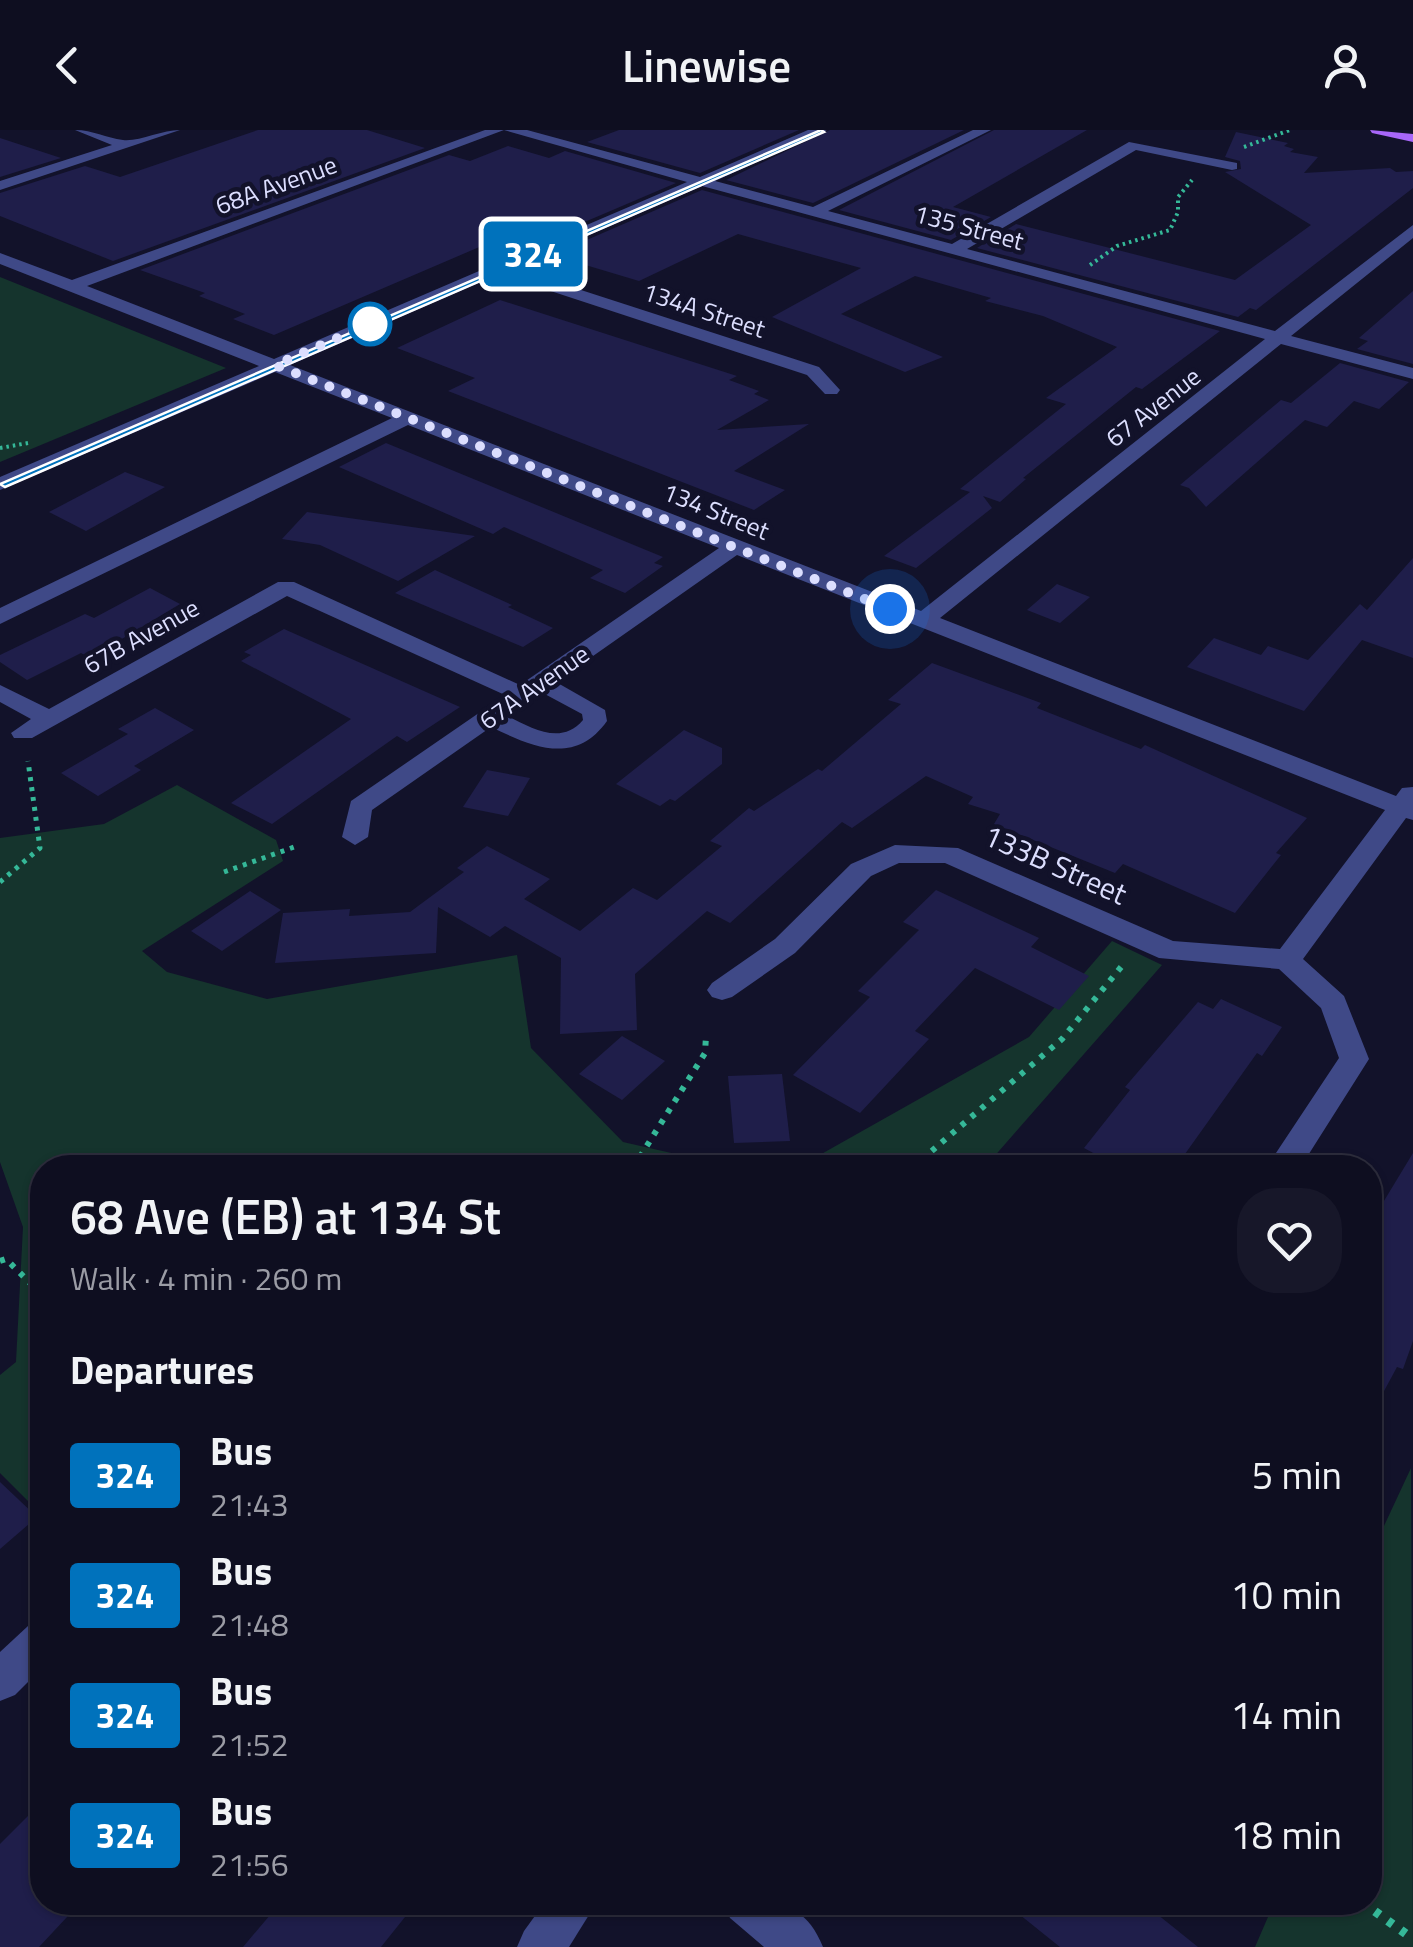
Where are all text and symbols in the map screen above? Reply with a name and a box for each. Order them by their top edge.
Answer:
text: Linewise [622,31,791,99]
icon: back [40,38,95,93]
icon: person [1318,38,1373,93]
street label: 68A Avenue [210,145,342,225]
street label: 135 Street [910,194,1028,260]
line badge: 324 [476,222,590,286]
text: 324 [504,227,562,281]
street label: 134A Street [638,272,770,348]
unlabelled marker [349,303,391,345]
street label: 67 Avenue [1097,358,1209,456]
street label: 134 Street [657,472,775,550]
your location [865,584,915,634]
street label: 67B Avenue [76,589,206,683]
street label: 67A Avenue [471,635,597,739]
street label: 133B Street [976,812,1135,916]
text: 68 Ave (EB) at 134 St [70,1180,501,1253]
button: heart [1237,1188,1342,1293]
text: Walk · 4 min · 260 m [70,1254,342,1302]
text: Departures [70,1341,254,1399]
text: Bus [210,1422,272,1480]
text: 5 min [1252,1446,1342,1504]
text: 324 [96,1448,154,1502]
text: 21:43 [210,1480,289,1528]
text: Bus [210,1542,272,1600]
text: 10 min [1231,1566,1342,1624]
text: 324 [96,1568,154,1622]
text: 21:48 [210,1600,289,1648]
text: Bus [210,1662,272,1720]
text: 14 min [1231,1686,1342,1744]
text: 324 [96,1688,154,1742]
text: 21:52 [210,1720,289,1768]
text: Bus [210,1782,272,1840]
text: 18 min [1231,1806,1342,1864]
text: 324 [96,1808,154,1862]
text: 21:56 [210,1840,289,1888]

